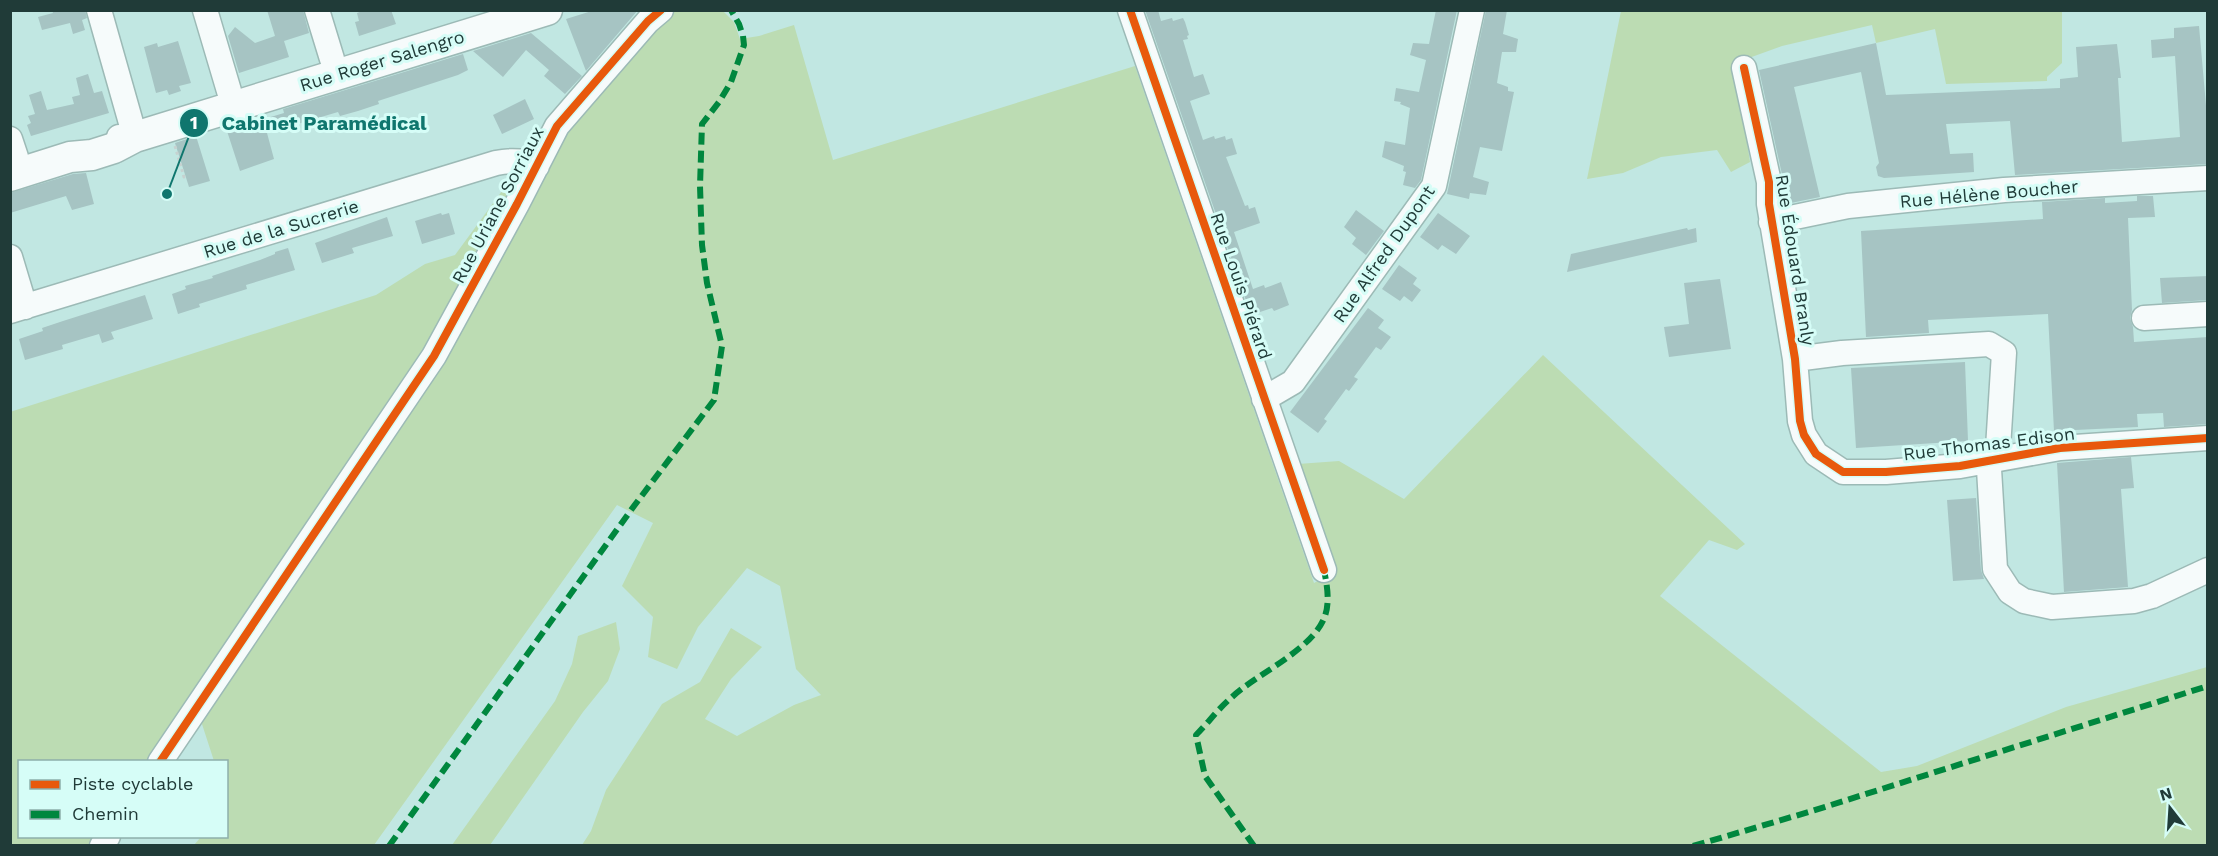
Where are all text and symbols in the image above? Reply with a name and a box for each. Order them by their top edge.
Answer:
street label: Rue Roger Salengro [297,25,467,96]
callout: Cabinet Paramédical [179,104,438,142]
text: Cabinet Paramédical [221,111,427,135]
text: 1 [190,112,198,133]
street label: Rue Uriane Sorriaux [447,123,548,287]
street label: Rue Édouard Branly [1772,173,1820,348]
street label: Rue Hélène Boucher [1899,175,2079,212]
street label: Rue Alfred Dupont [1328,181,1439,326]
street label: Rue de la Sucrerie [201,195,361,262]
street label: Rue Louis Piérard [1206,210,1276,362]
street label: Rue Thomas Edison [1902,423,2076,464]
legend [18,760,228,838]
text: Piste cyclable [72,773,193,794]
north arrow [2140,778,2200,838]
text: N [2157,783,2174,805]
text: Chemin [72,803,139,824]

